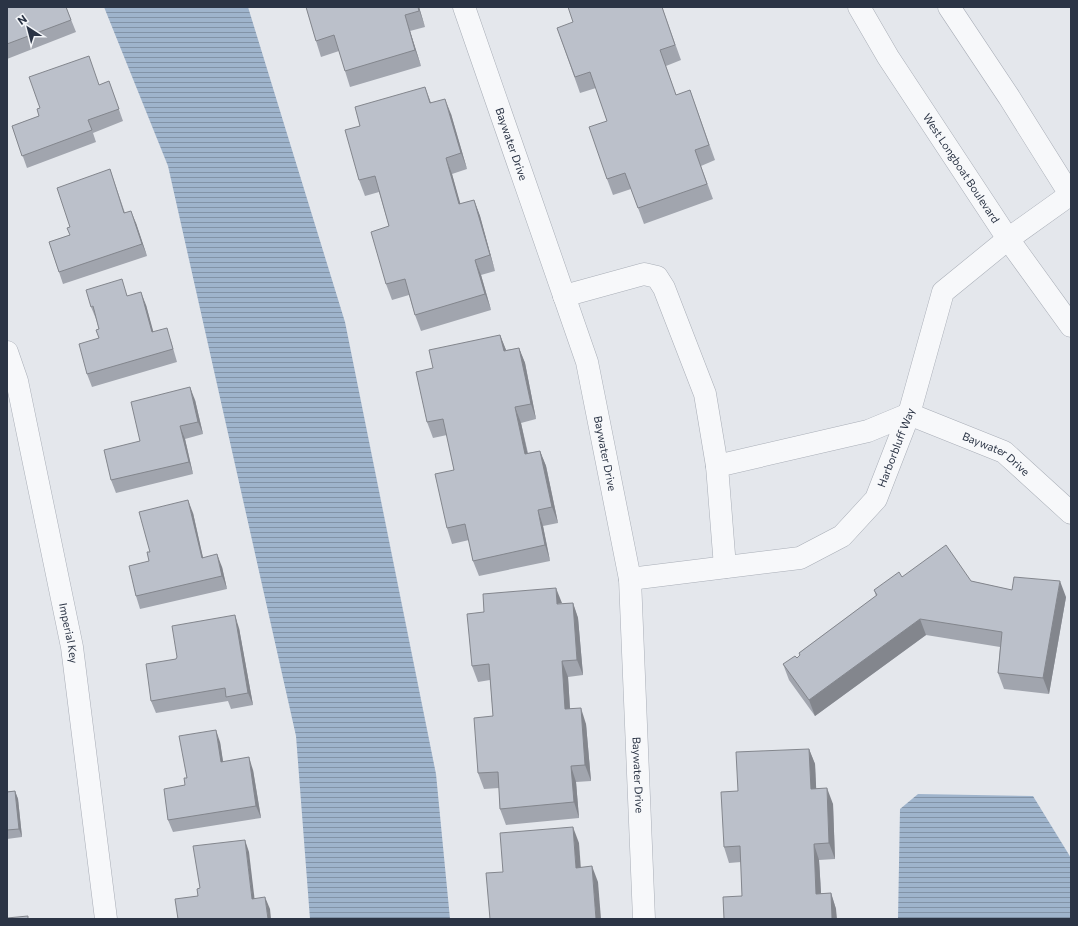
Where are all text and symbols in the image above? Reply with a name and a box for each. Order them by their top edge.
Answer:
north arrow [8,8,48,48]
text: N [15,12,29,27]
street label: Baywater Drive [493,106,531,182]
street label: West Longboat Boulevard [921,111,1003,225]
street label: Harborbluff Way [874,406,916,489]
street label: Baywater Drive [592,415,619,492]
street label: Baywater Drive [961,429,1033,478]
street label: Imperial Key [57,602,81,664]
street label: Baywater Drive [631,737,647,813]

